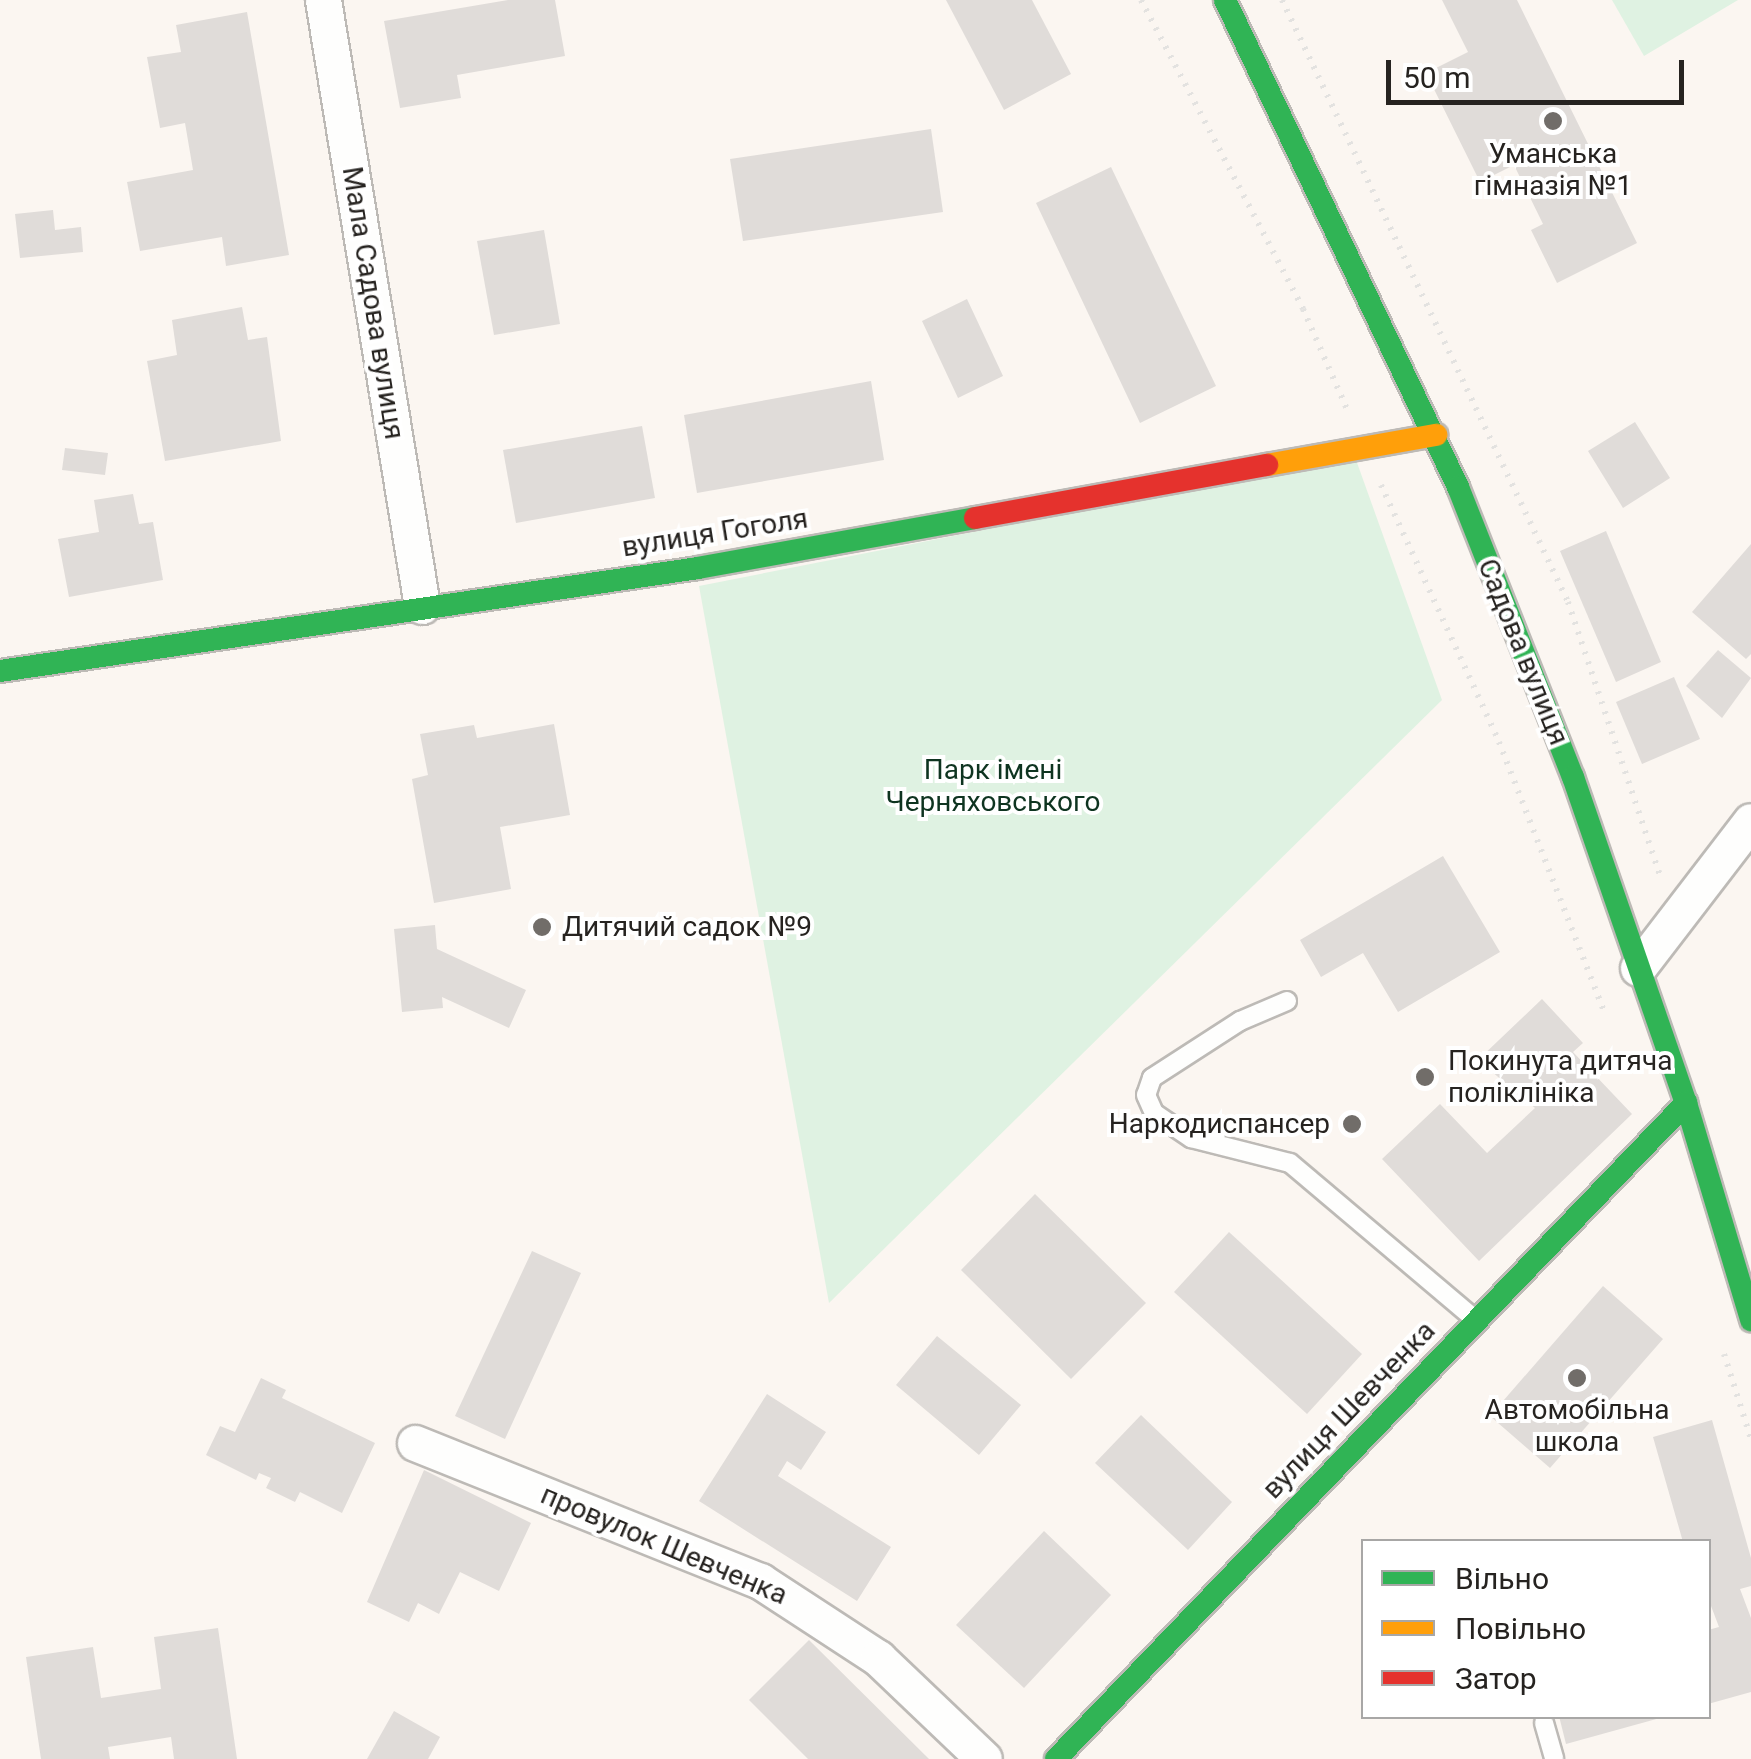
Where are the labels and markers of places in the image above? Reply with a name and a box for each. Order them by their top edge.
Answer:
marker: Уманська гімназія №1 [1542,110,1564,132]
place label: Уманська гімназія №1 [1474,137,1632,203]
place label: Дитячий садок №9 [562,910,812,944]
marker: Дитячий садок №9 [531,916,553,938]
place label: Покинута дитяча поліклініка [1448,1044,1672,1110]
marker: Покинута дитяча поліклініка [1412,1064,1438,1090]
place label: Наркодиспансер [1109,1107,1330,1141]
marker: Наркодиспансер [1339,1111,1365,1137]
marker: Автомобільна школа [1566,1367,1588,1389]
place label: Автомобільна школа [1485,1393,1669,1459]

